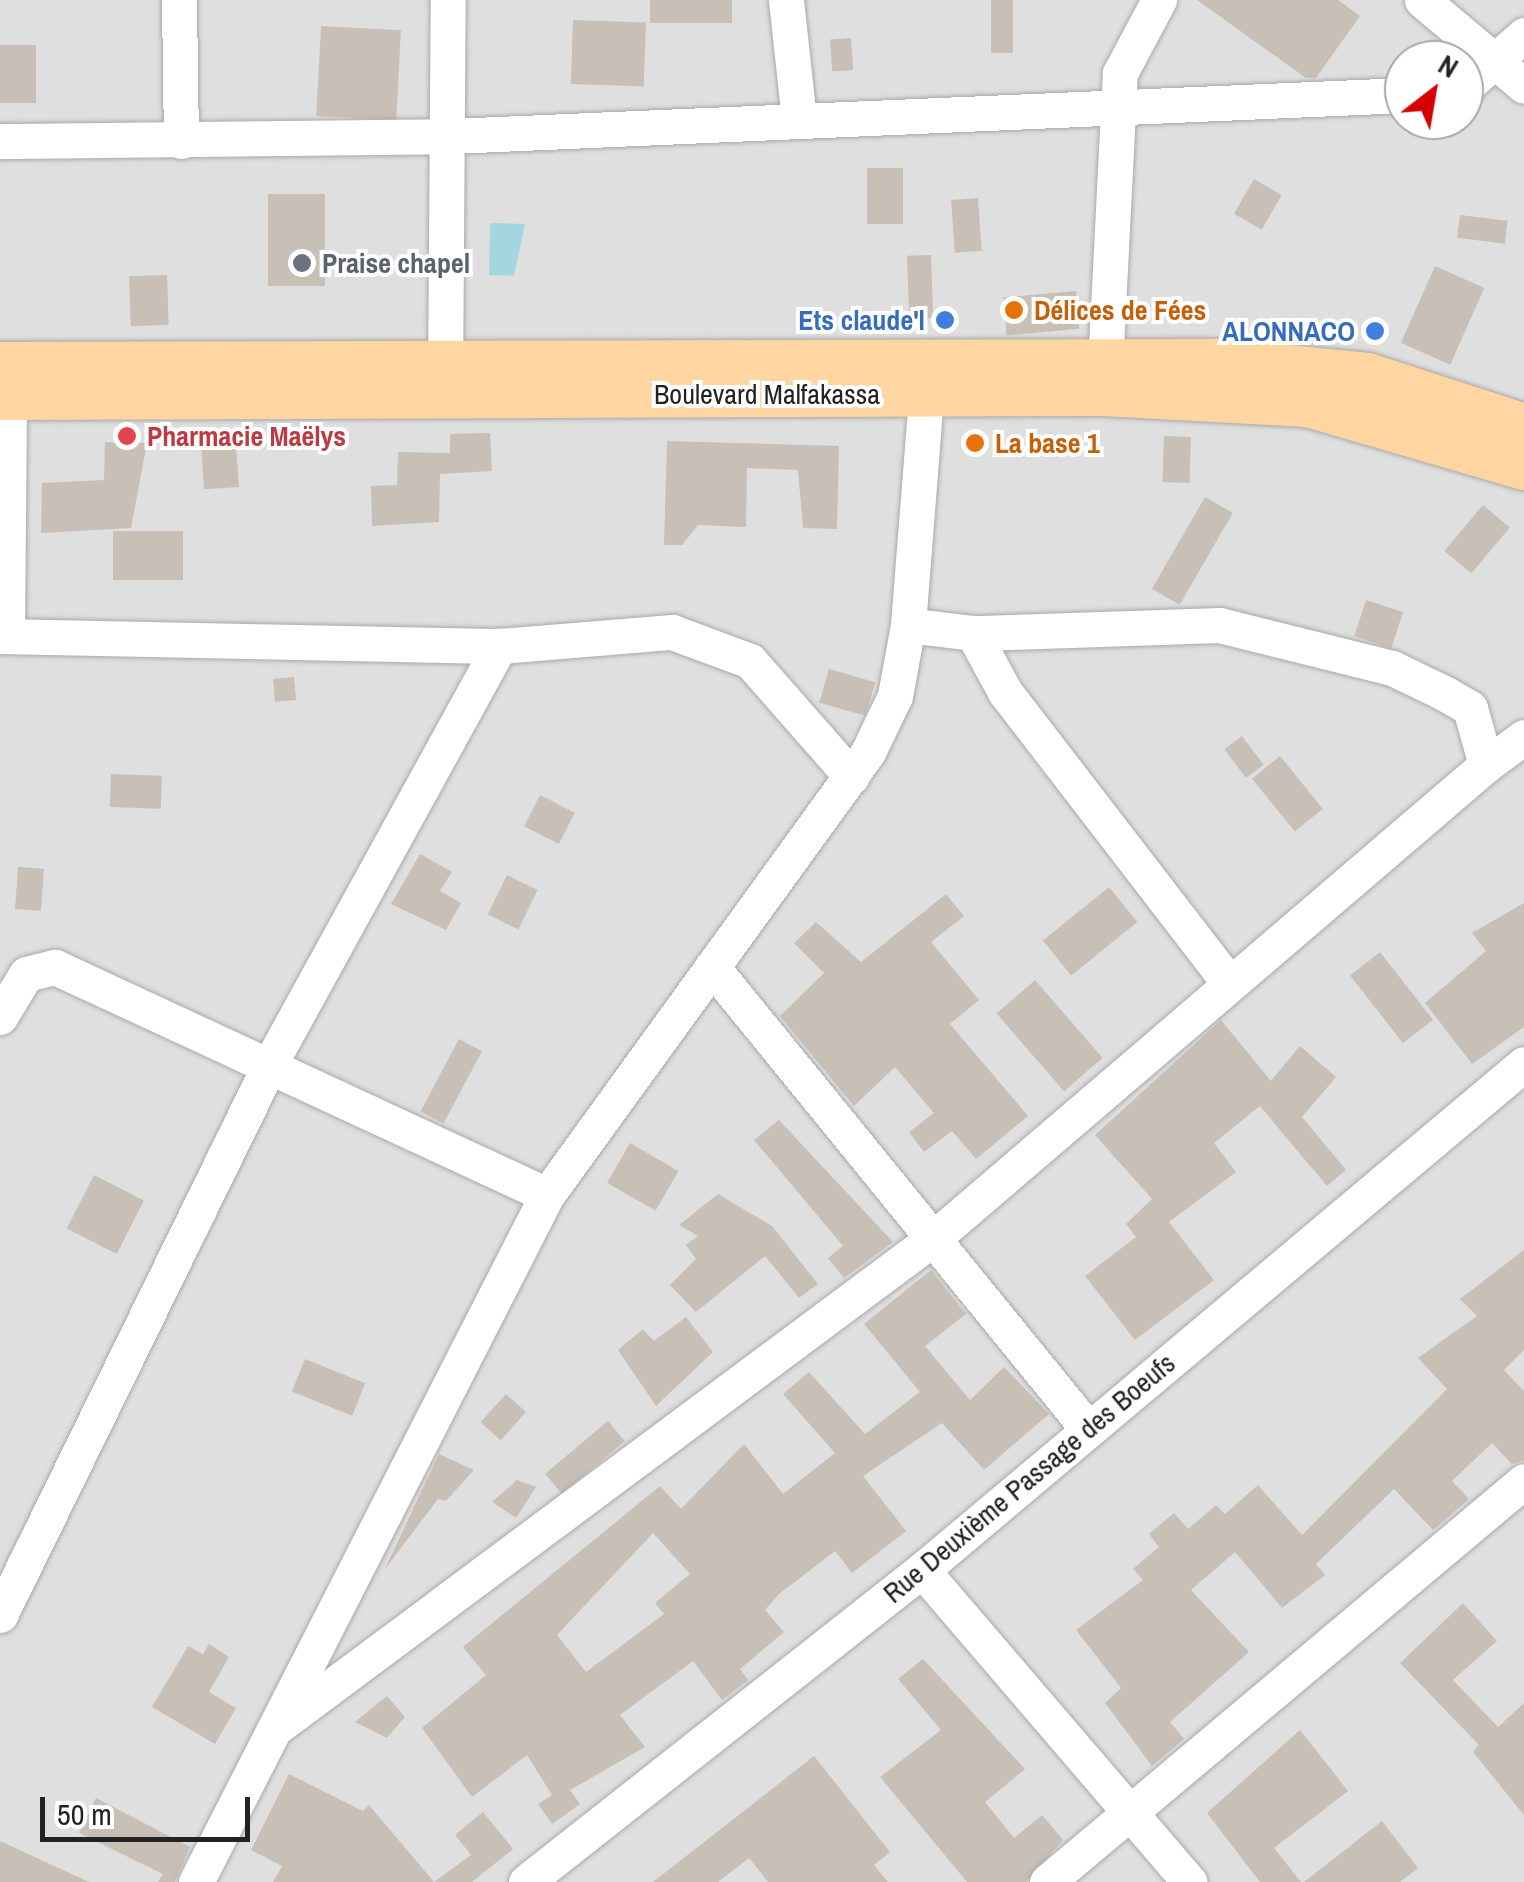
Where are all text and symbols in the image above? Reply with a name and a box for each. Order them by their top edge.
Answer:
north arrow [1384,40,1484,140]
text: N [1432,45,1465,87]
place label: Praise chapel [322,246,470,280]
marker: Praise chapel [291,252,313,274]
place label: Délices de Fées [1034,293,1206,327]
marker: Délices de Fées [1003,299,1025,321]
place label: Ets claude'l [798,303,925,337]
marker: Ets claude'l [934,309,956,331]
place label: ALONNACO [1222,314,1355,348]
marker: ALONNACO [1364,320,1386,342]
street label: Boulevard Malfakassa [654,377,880,411]
place label: Pharmacie Maëlys [147,419,346,453]
marker: Pharmacie Maëlys [116,425,138,447]
place label: La base 1 [995,426,1100,460]
marker: La base 1 [964,432,986,454]
street label: Rue Deuxième Passage des Boeufs [876,1346,1182,1610]
scale bar [45,1777,255,1839]
text: 50 m [57,1794,112,1834]

